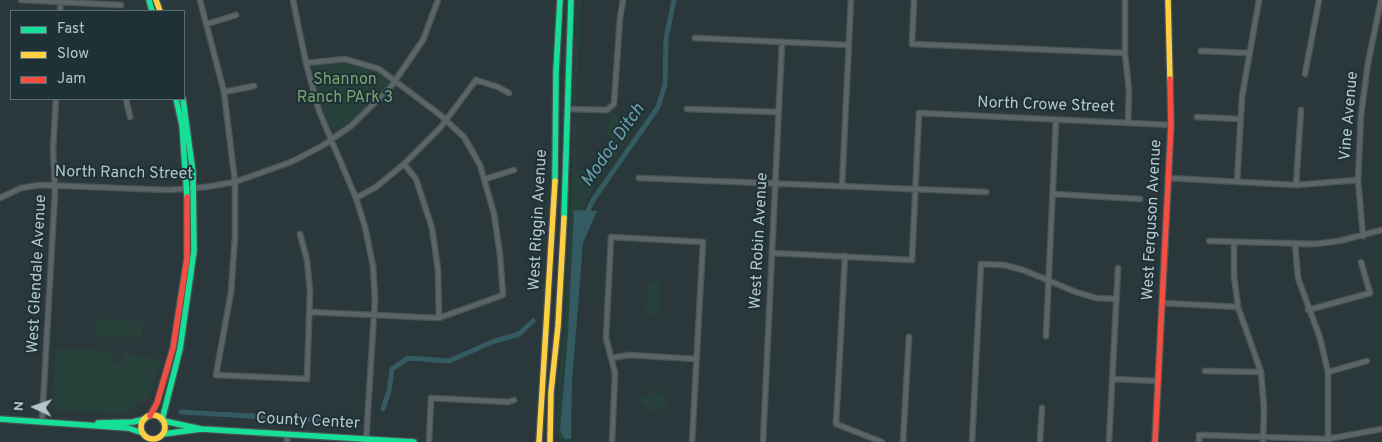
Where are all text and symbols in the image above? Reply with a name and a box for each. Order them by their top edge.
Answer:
legend [10,10,185,100]
text: Fast [57,20,85,39]
text: Slow [57,45,89,64]
text: Jam [57,70,86,89]
park label: Shannon Ranch PArk 3 [297,71,393,109]
street label: Vine Avenue [1337,71,1363,161]
street label: North Crowe Street [977,94,1115,118]
water label: Modoc Ditch [577,100,651,192]
street label: West Ferguson Avenue [1139,139,1167,301]
street label: West Riggin Avenue [526,149,552,291]
street label: North Ranch Street [55,163,193,185]
street label: West Robin Avenue [747,172,773,310]
street label: West Glendale Avenue [24,194,52,354]
north arrow [10,382,60,432]
text: N [11,401,28,412]
street label: County Center [256,410,360,434]

